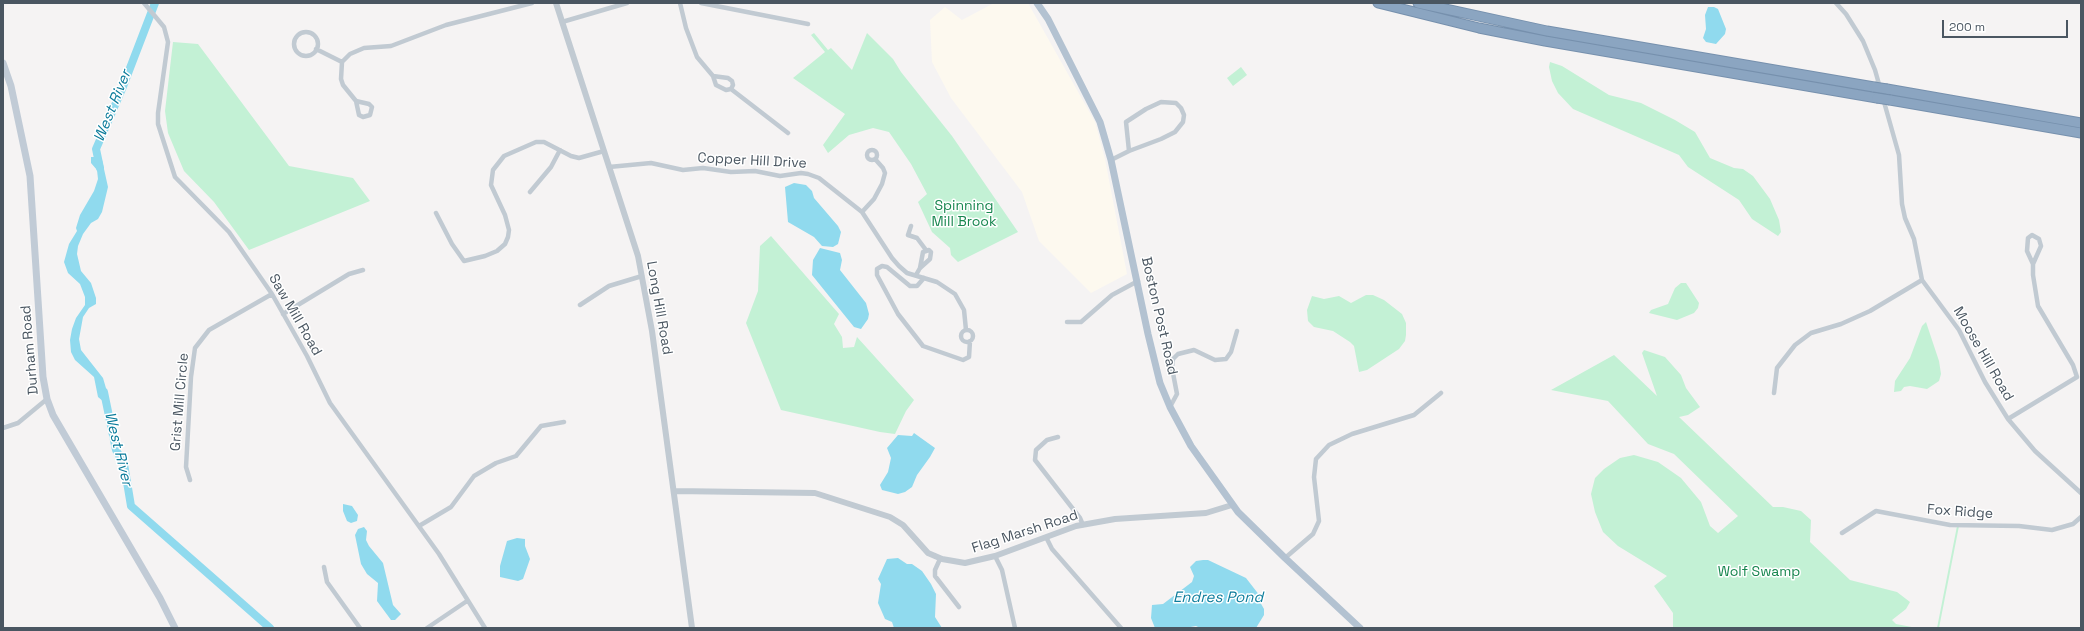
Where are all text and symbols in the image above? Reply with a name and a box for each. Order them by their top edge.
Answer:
scale bar [1944,12,2070,38]
text: 200 m [1949,19,1985,35]
water label: West River [90,68,136,144]
street label: Copper Hill Drive [697,150,807,172]
park label: Spinning Mill Brook [931,198,997,230]
street label: Boston Post Road [1137,255,1181,377]
street label: Long Hill Road [642,260,676,356]
street label: Saw Mill Road [265,271,325,359]
street label: Moose Hill Road [1949,304,2017,404]
street label: Durham Road [18,305,42,395]
street label: Grist Mill Circle [167,352,193,452]
water label: West River [100,410,136,488]
street label: Fox Ridge [1926,501,1994,523]
street label: Flag Marsh Road [970,507,1080,557]
park label: Wolf Swamp [1718,564,1800,580]
water label: Endres Pond [1173,589,1263,607]

